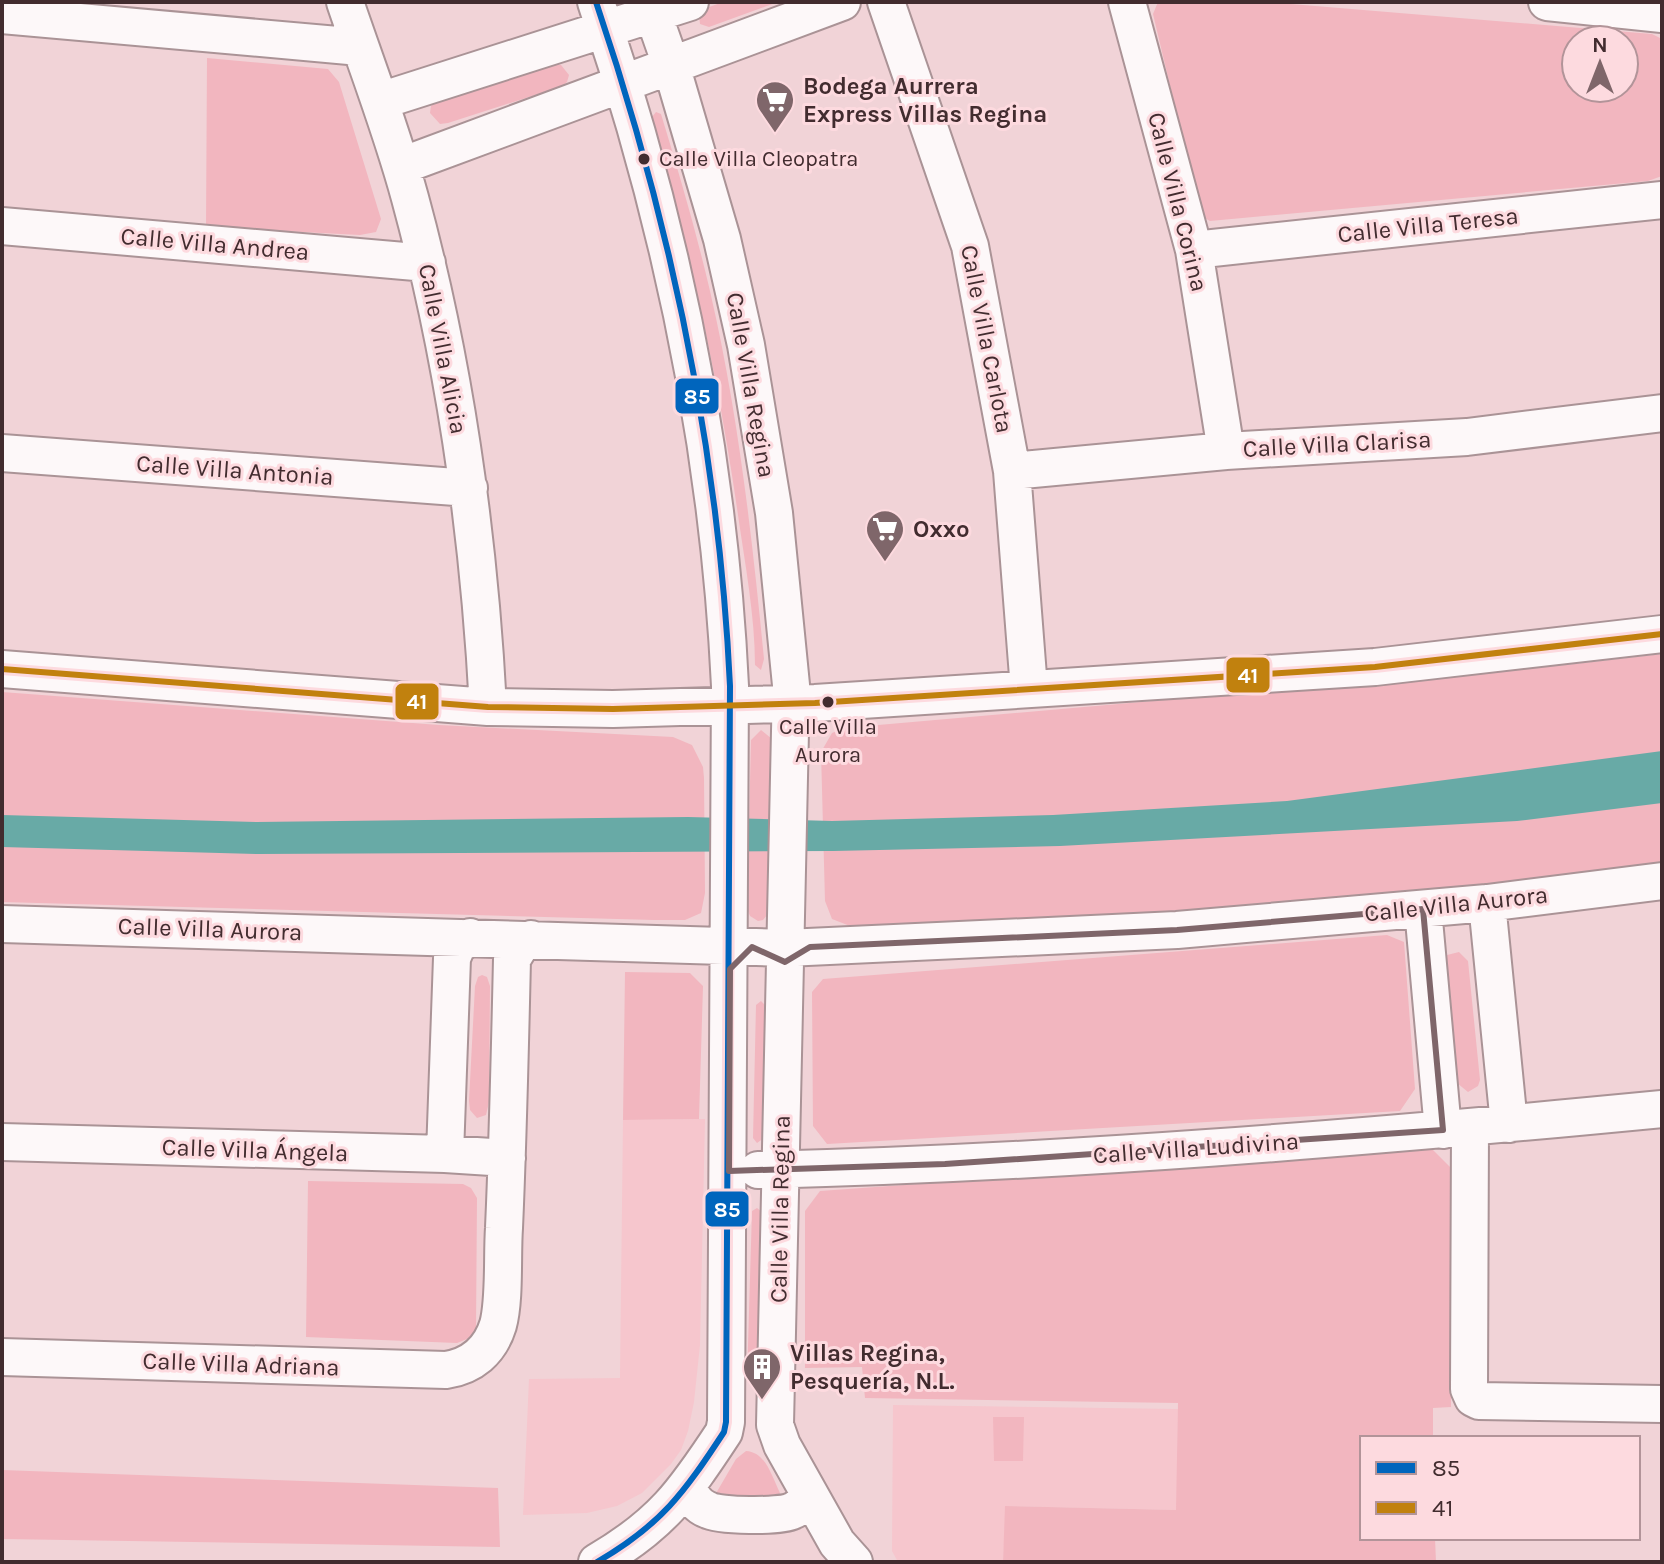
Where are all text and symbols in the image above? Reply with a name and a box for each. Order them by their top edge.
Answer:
north arrow [1560,24,1640,104]
text: N [1592,32,1608,58]
place label: Bodega Aurrera Express Villas Regina [803,72,1047,128]
supermarket icon: Bodega Aurrera Express Villas Regina [754,79,796,134]
street label: Calle Villa Corina [1142,109,1214,295]
place label: Calle Villa Cleopatra [659,146,858,172]
marker: Calle Villa Cleopatra [636,151,652,167]
street label: Calle Villa Teresa [1336,202,1520,248]
street label: Calle Villa Andrea [120,222,310,266]
street label: Calle Villa Carlota [955,243,1019,435]
street label: Calle Villa Alicia [413,262,473,436]
street label: Calle Villa Regina [721,290,781,480]
line badge: 85 [674,377,720,415]
text: 85 [683,384,711,410]
street label: Calle Villa Clarisa [1242,425,1432,463]
street label: Calle Villa Antonia [135,449,335,491]
supermarket icon: Oxxo [864,508,906,563]
place label: Oxxo [913,515,970,543]
line badge: 41 [1225,656,1271,694]
text: 41 [1238,663,1258,689]
line badge: 41 [394,682,440,721]
text: 41 [407,689,427,715]
marker: Calle Villa Aurora [820,694,836,710]
place label: Calle Villa Aurora [779,714,877,768]
street label: Calle Villa Aurora [1363,880,1549,928]
street label: Calle Villa Aurora [117,912,303,946]
street label: Calle Villa Regina [764,1115,796,1303]
street label: Calle Villa Ludivina [1092,1127,1300,1169]
street label: Calle Villa Ángela [161,1132,349,1167]
line badge: 85 [704,1190,750,1228]
text: 85 [713,1197,741,1223]
place label: Villas Regina, Pesquería, N.L. [790,1339,955,1395]
building icon: Villas Regina, Pesquería, N.L. [741,1346,783,1401]
street label: Calle Villa Adriana [142,1347,340,1381]
legend [1360,1436,1640,1540]
text: 85 [1432,1454,1460,1482]
text: 41 [1432,1494,1453,1522]

